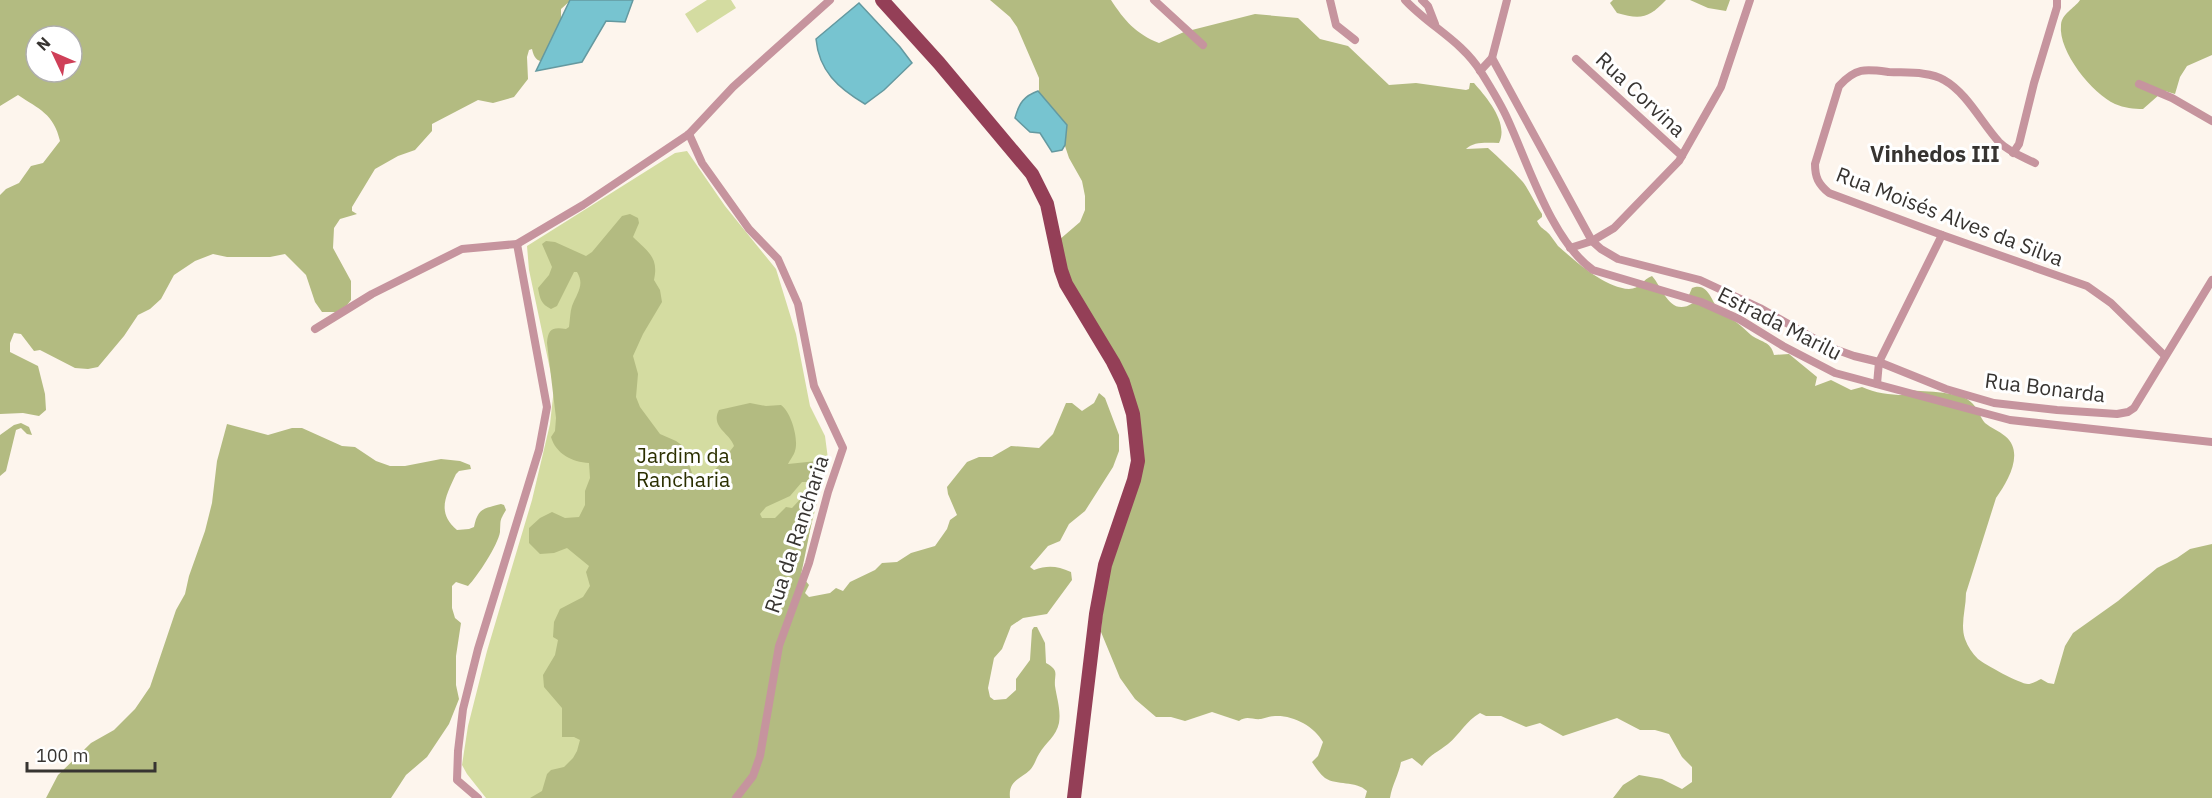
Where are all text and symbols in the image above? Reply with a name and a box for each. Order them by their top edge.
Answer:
north arrow [24,24,84,84]
text: N [32,32,54,55]
street label: Rua Corvina [1590,45,1692,143]
district label: Vinhedos III [1870,139,2000,168]
street label: Rua Moisés Alves da Silva [1832,160,2068,272]
street label: Estrada Marilu [1713,280,1847,366]
street label: Rua Bonarda [1983,366,2107,408]
park label: Jardim da Rancharia [636,441,730,493]
street label: Rua da Rancharia [757,452,835,616]
scale bar [27,735,154,773]
text: 100 m [36,744,88,767]

